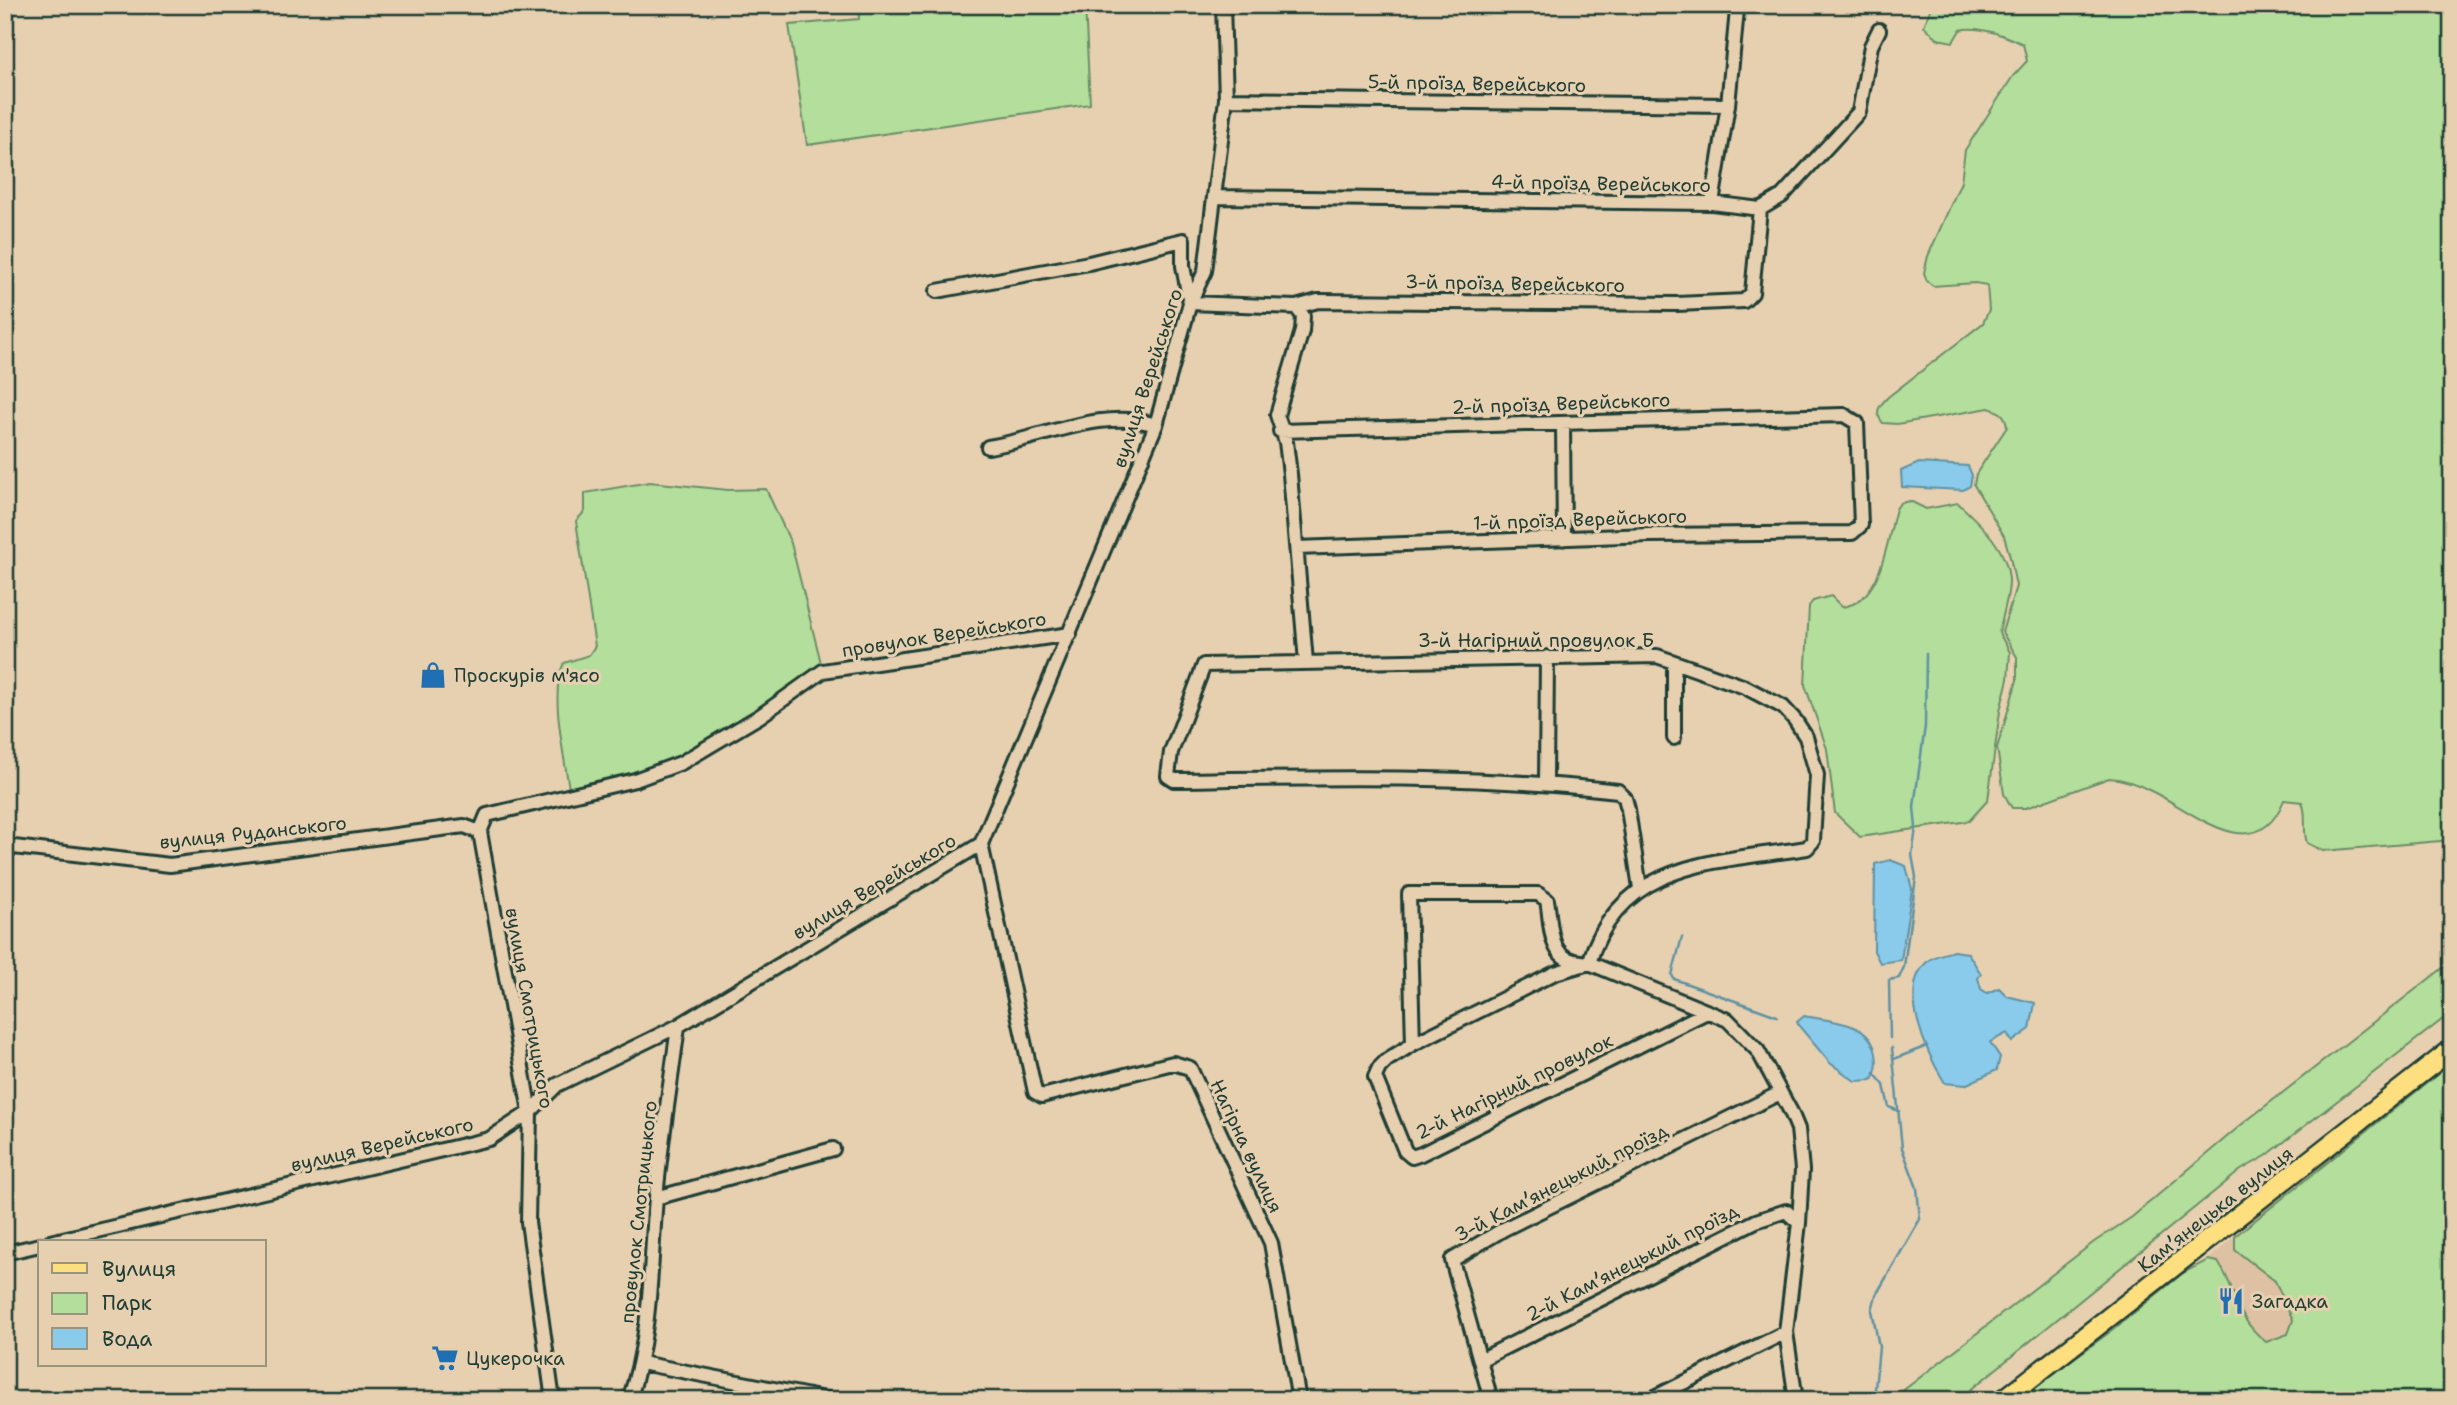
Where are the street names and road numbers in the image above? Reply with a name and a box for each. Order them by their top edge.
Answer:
street label: 5-й проїзд Верейського [1368,69,1586,98]
street label: 4-й проїзд Верейського [1491,169,1711,198]
street label: 3-й проїзд Верейського [1405,269,1625,298]
street label: вулиця Верейського [1107,286,1188,471]
street label: 2-й проїзд Верейського [1451,387,1671,420]
street label: 1-й проїзд Верейського [1473,503,1687,536]
street label: провулок Верейського [840,606,1048,663]
street label: 3-й Нагірний провулок Б [1418,628,1654,653]
street label: вулиця Руданського [158,810,348,855]
street label: вулиця Верейського [788,828,961,945]
street label: вулиця Смотрицького [500,906,560,1111]
street label: 2-й Нагірний провулок [1411,1028,1617,1145]
street label: Нагірна вулиця [1205,1075,1288,1217]
street label: провулок Смотрицького [614,1099,663,1325]
street label: вулиця Верейського [288,1111,476,1178]
street label: 3-й Камʼянецький проїзд [1450,1118,1672,1247]
street label: Камʼянецька вулиця [2133,1141,2298,1278]
street label: 2-й Камʼянецький проїзд [1522,1198,1743,1327]

